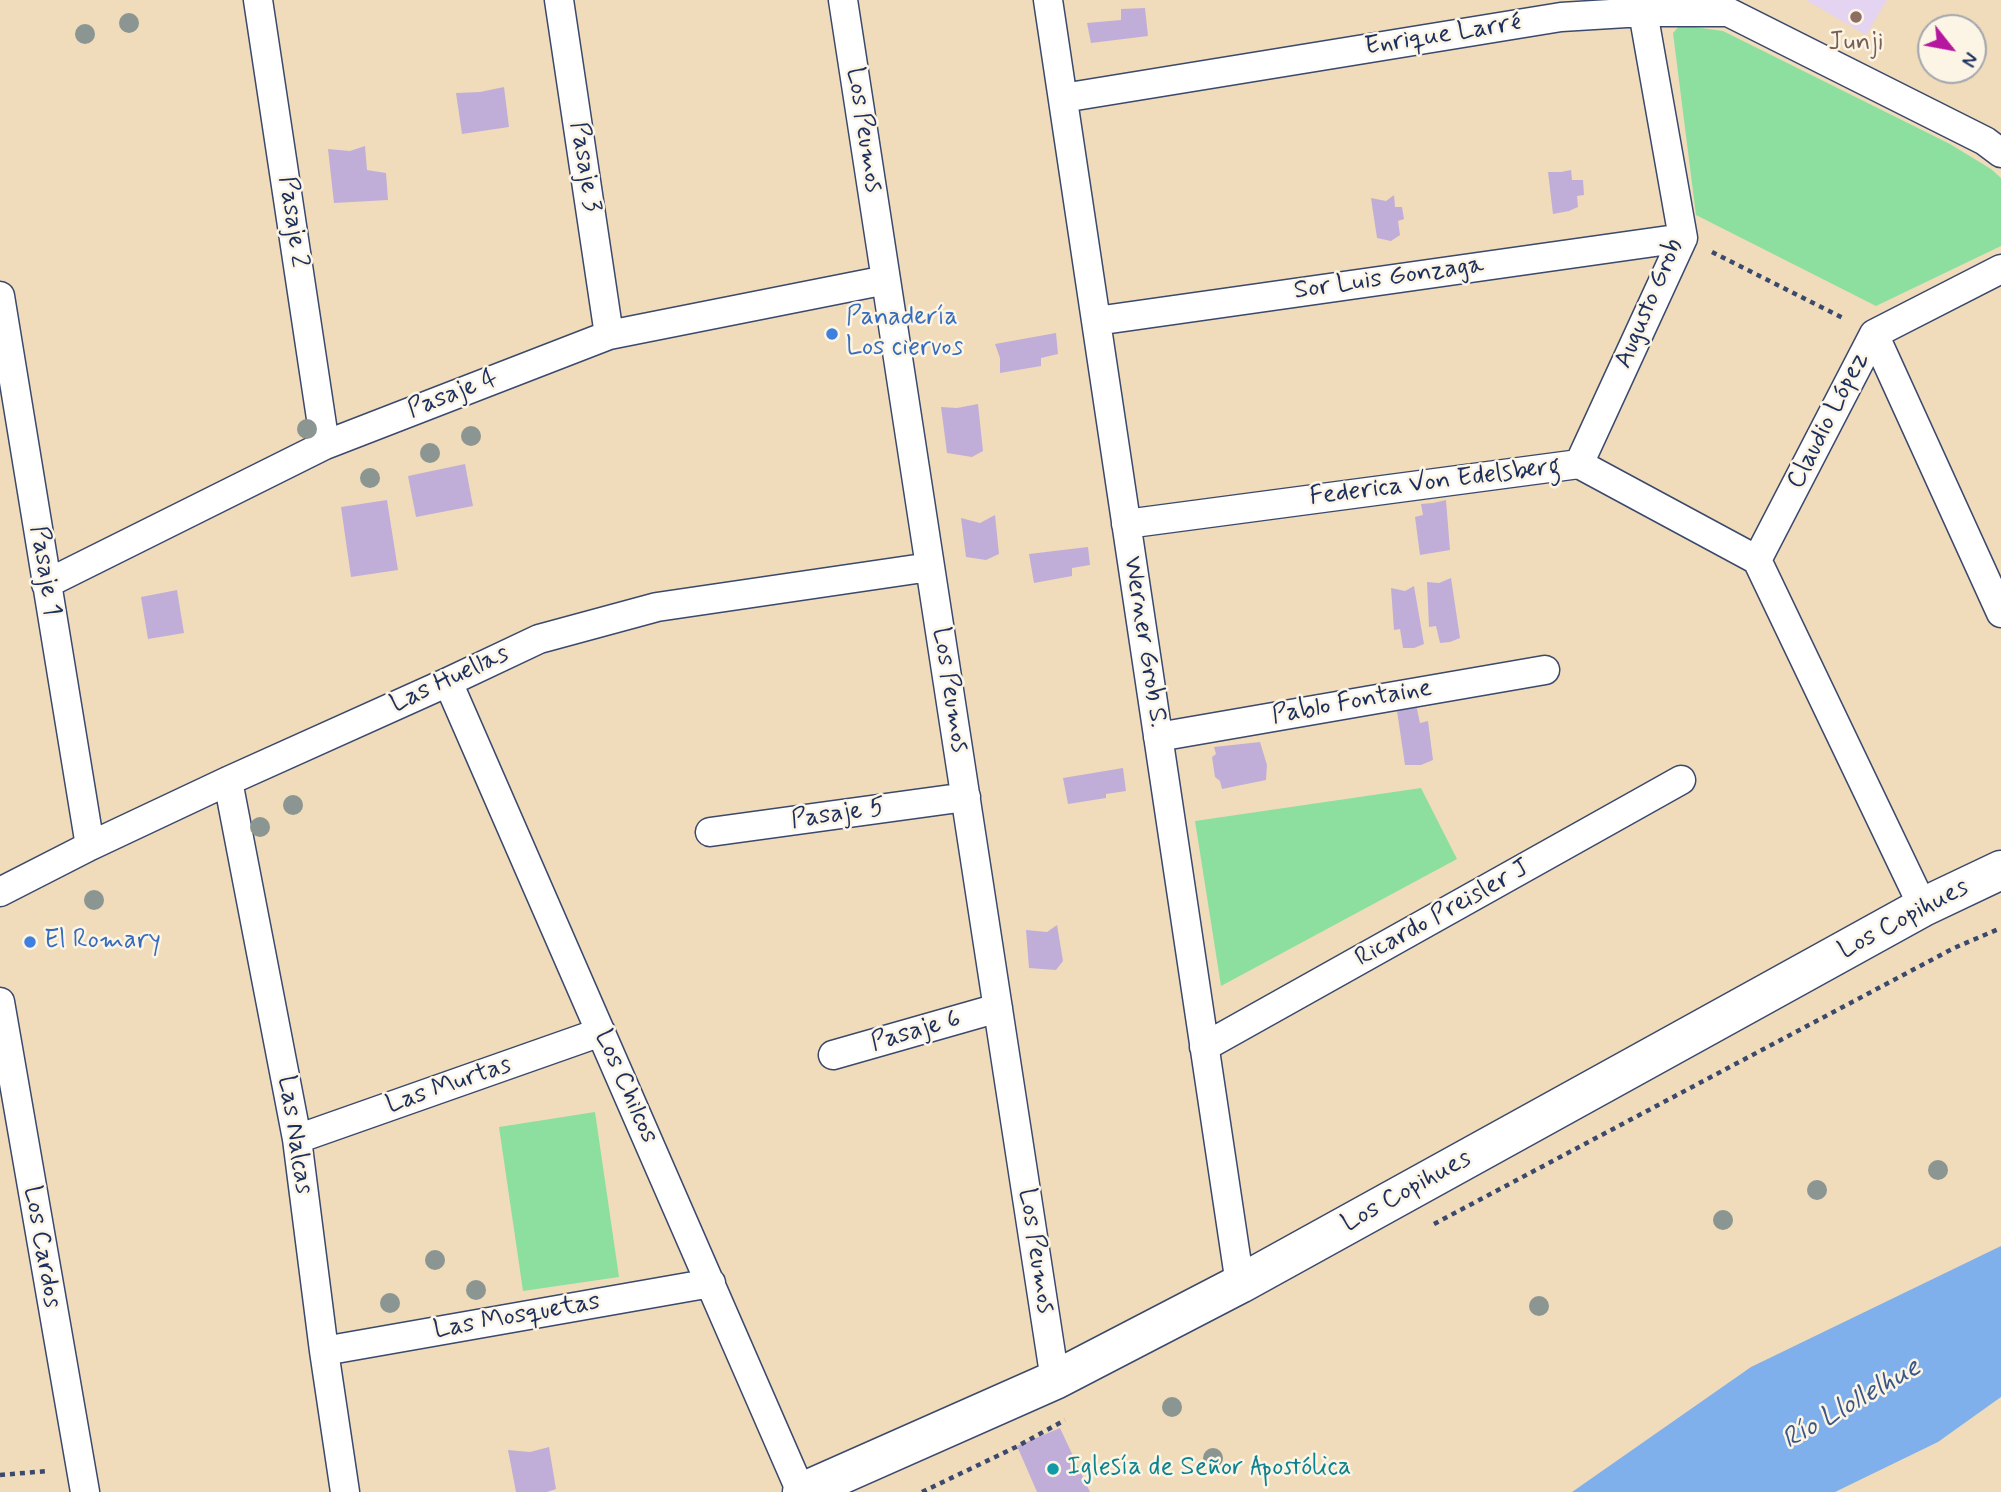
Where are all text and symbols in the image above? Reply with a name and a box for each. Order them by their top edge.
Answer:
street label: Enrique Larré [1363,8,1523,64]
marker: Junji [1848,9,1864,25]
north arrow [1917,14,1987,84]
place label: Junji [1828,28,1884,60]
text: N [1955,47,1983,71]
street label: Los Peumos [838,65,888,195]
street label: Pasaje 3 [561,120,607,214]
street label: Pasaje 2 [270,174,314,270]
street label: Augusto Grob [1609,235,1691,373]
street label: Sor Luis Gonzaga [1292,250,1486,308]
place label: Panadería Los ciervos [846,303,963,364]
marker: Panadería Los ciervos [824,326,840,342]
street label: Claudio López [1781,347,1877,495]
street label: Pasaje 4 [403,364,503,426]
street label: Federica Von Edelsberg [1308,452,1562,514]
street label: Pasaje 1 [22,524,66,618]
street label: Werner Grob S. [1115,554,1173,730]
street label: Los Peumos [924,625,974,755]
street label: Las Huellas [386,639,514,721]
street label: Pablo Fontaine [1270,674,1434,732]
street label: Pasaje 5 [789,793,887,837]
street label: Ricardo Preisler J [1350,853,1536,975]
street label: Los Copihues [1834,873,1974,967]
place label: El Romary [44,926,161,958]
marker: El Romary [22,934,38,950]
street label: Pasaje 6 [867,1004,965,1060]
street label: Los Chilcos [586,1025,664,1149]
street label: Las Murtas [382,1050,516,1122]
street label: Las Nalcas [269,1074,319,1196]
street label: Los Copihues [1337,1144,1477,1240]
street label: Los Cardos [15,1184,67,1310]
street label: Los Peumos [1010,1186,1060,1316]
street label: Las Mosquetas [431,1287,603,1347]
water label: Río Llollelhue [1777,1352,1927,1458]
place label: Iglesía de Señor Apostólica [1067,1453,1351,1485]
marker: Iglesía de Señor Apostólica [1045,1461,1061,1477]

